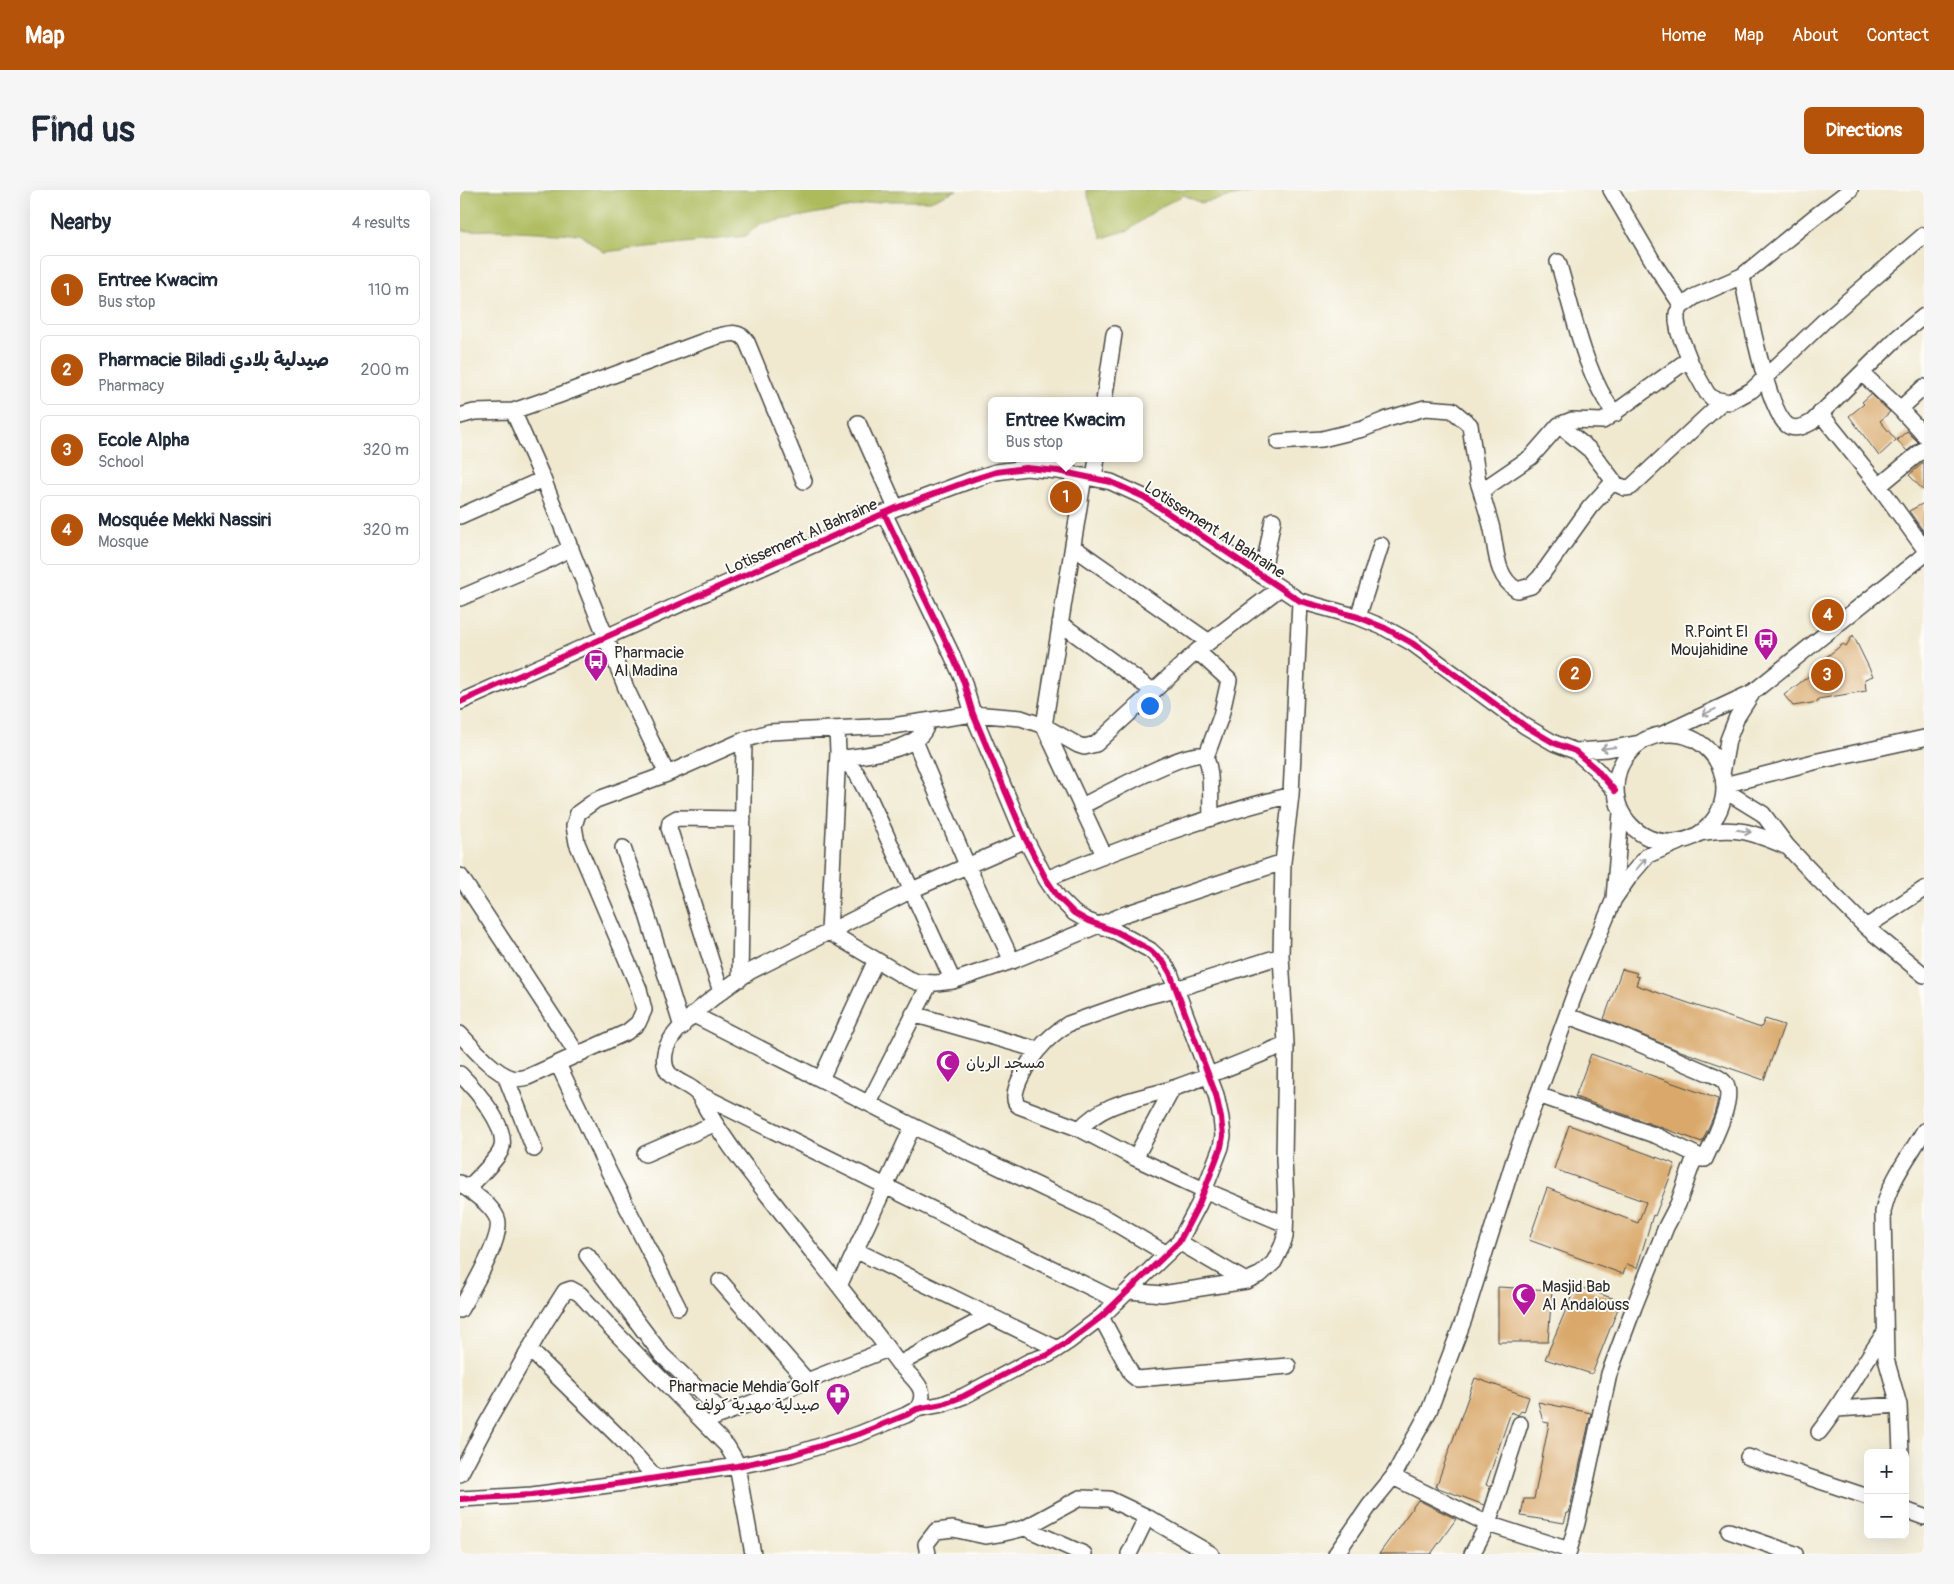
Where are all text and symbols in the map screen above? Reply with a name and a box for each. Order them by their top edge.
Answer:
text: Map [25,21,65,50]
text: Home [1661,24,1706,47]
text: Map [1734,24,1764,47]
text: About [1792,24,1838,47]
text: Contact [1866,24,1929,47]
button: Directions [1804,107,1924,154]
text: Find us [30,108,135,152]
text: Nearby [50,209,111,236]
text: 4 results [352,213,410,233]
text: Entree Kwacim [98,268,218,292]
text: 1 [64,280,70,300]
text: 110 m [368,280,409,300]
text: Bus stop [98,292,156,312]
text: Pharmacie Biladi صيدلية بلادي [98,348,329,372]
text: 2 [63,360,71,380]
text: 200 m [361,360,409,380]
text: Pharmacy [98,376,164,396]
popup [988,397,1143,462]
text: Entree Kwacim [1006,408,1125,432]
text: Ecole Alpha [98,428,189,452]
text: Bus stop [1006,432,1063,452]
text: 3 [63,440,71,460]
text: 320 m [363,440,409,460]
text: School [98,452,144,472]
street label: Lotissement Al Bahraine [1140,477,1289,583]
pin: 1 [1050,478,1082,516]
street label: Lotissement Al Bahraine [722,494,880,579]
text: Mosquée Mekki Nassiri [98,508,271,532]
text: 4 [62,520,72,540]
text: 320 m [363,520,409,540]
text: Mosque [98,532,149,552]
pin: 4 [1812,596,1844,634]
place label: R.Point El Moujahidine [1671,622,1748,660]
bus stop icon: R.Point El Moujahidine [1753,627,1779,661]
place label: Pharmacie Al Madina [614,643,684,681]
bus stop icon: Pharmacie Al Madina [583,648,609,682]
pin: 2 [1559,655,1591,693]
pin: 3 [1811,656,1843,694]
your location [1137,693,1163,719]
one-way arrow [1702,708,1717,718]
one-way arrow [1600,743,1616,753]
one-way arrow [1736,827,1752,837]
one-way arrow [1635,857,1647,870]
mosque icon: مسجد الريان [935,1049,961,1083]
place label: مسجد الريان [966,1053,1045,1073]
place label: Masjid Bab Al Andalouss [1542,1277,1629,1315]
mosque icon: Masjid Bab Al Andalouss [1511,1282,1537,1316]
place label: Pharmacie Mehdia Golf صيدلية مهدية كولف [669,1377,820,1415]
pharmacy icon: Pharmacie Mehdia Golf صيدلية مهدية كولف [825,1382,851,1416]
map controls [1864,1449,1909,1539]
button: + [1864,1449,1909,1494]
button: − [1864,1494,1909,1539]

